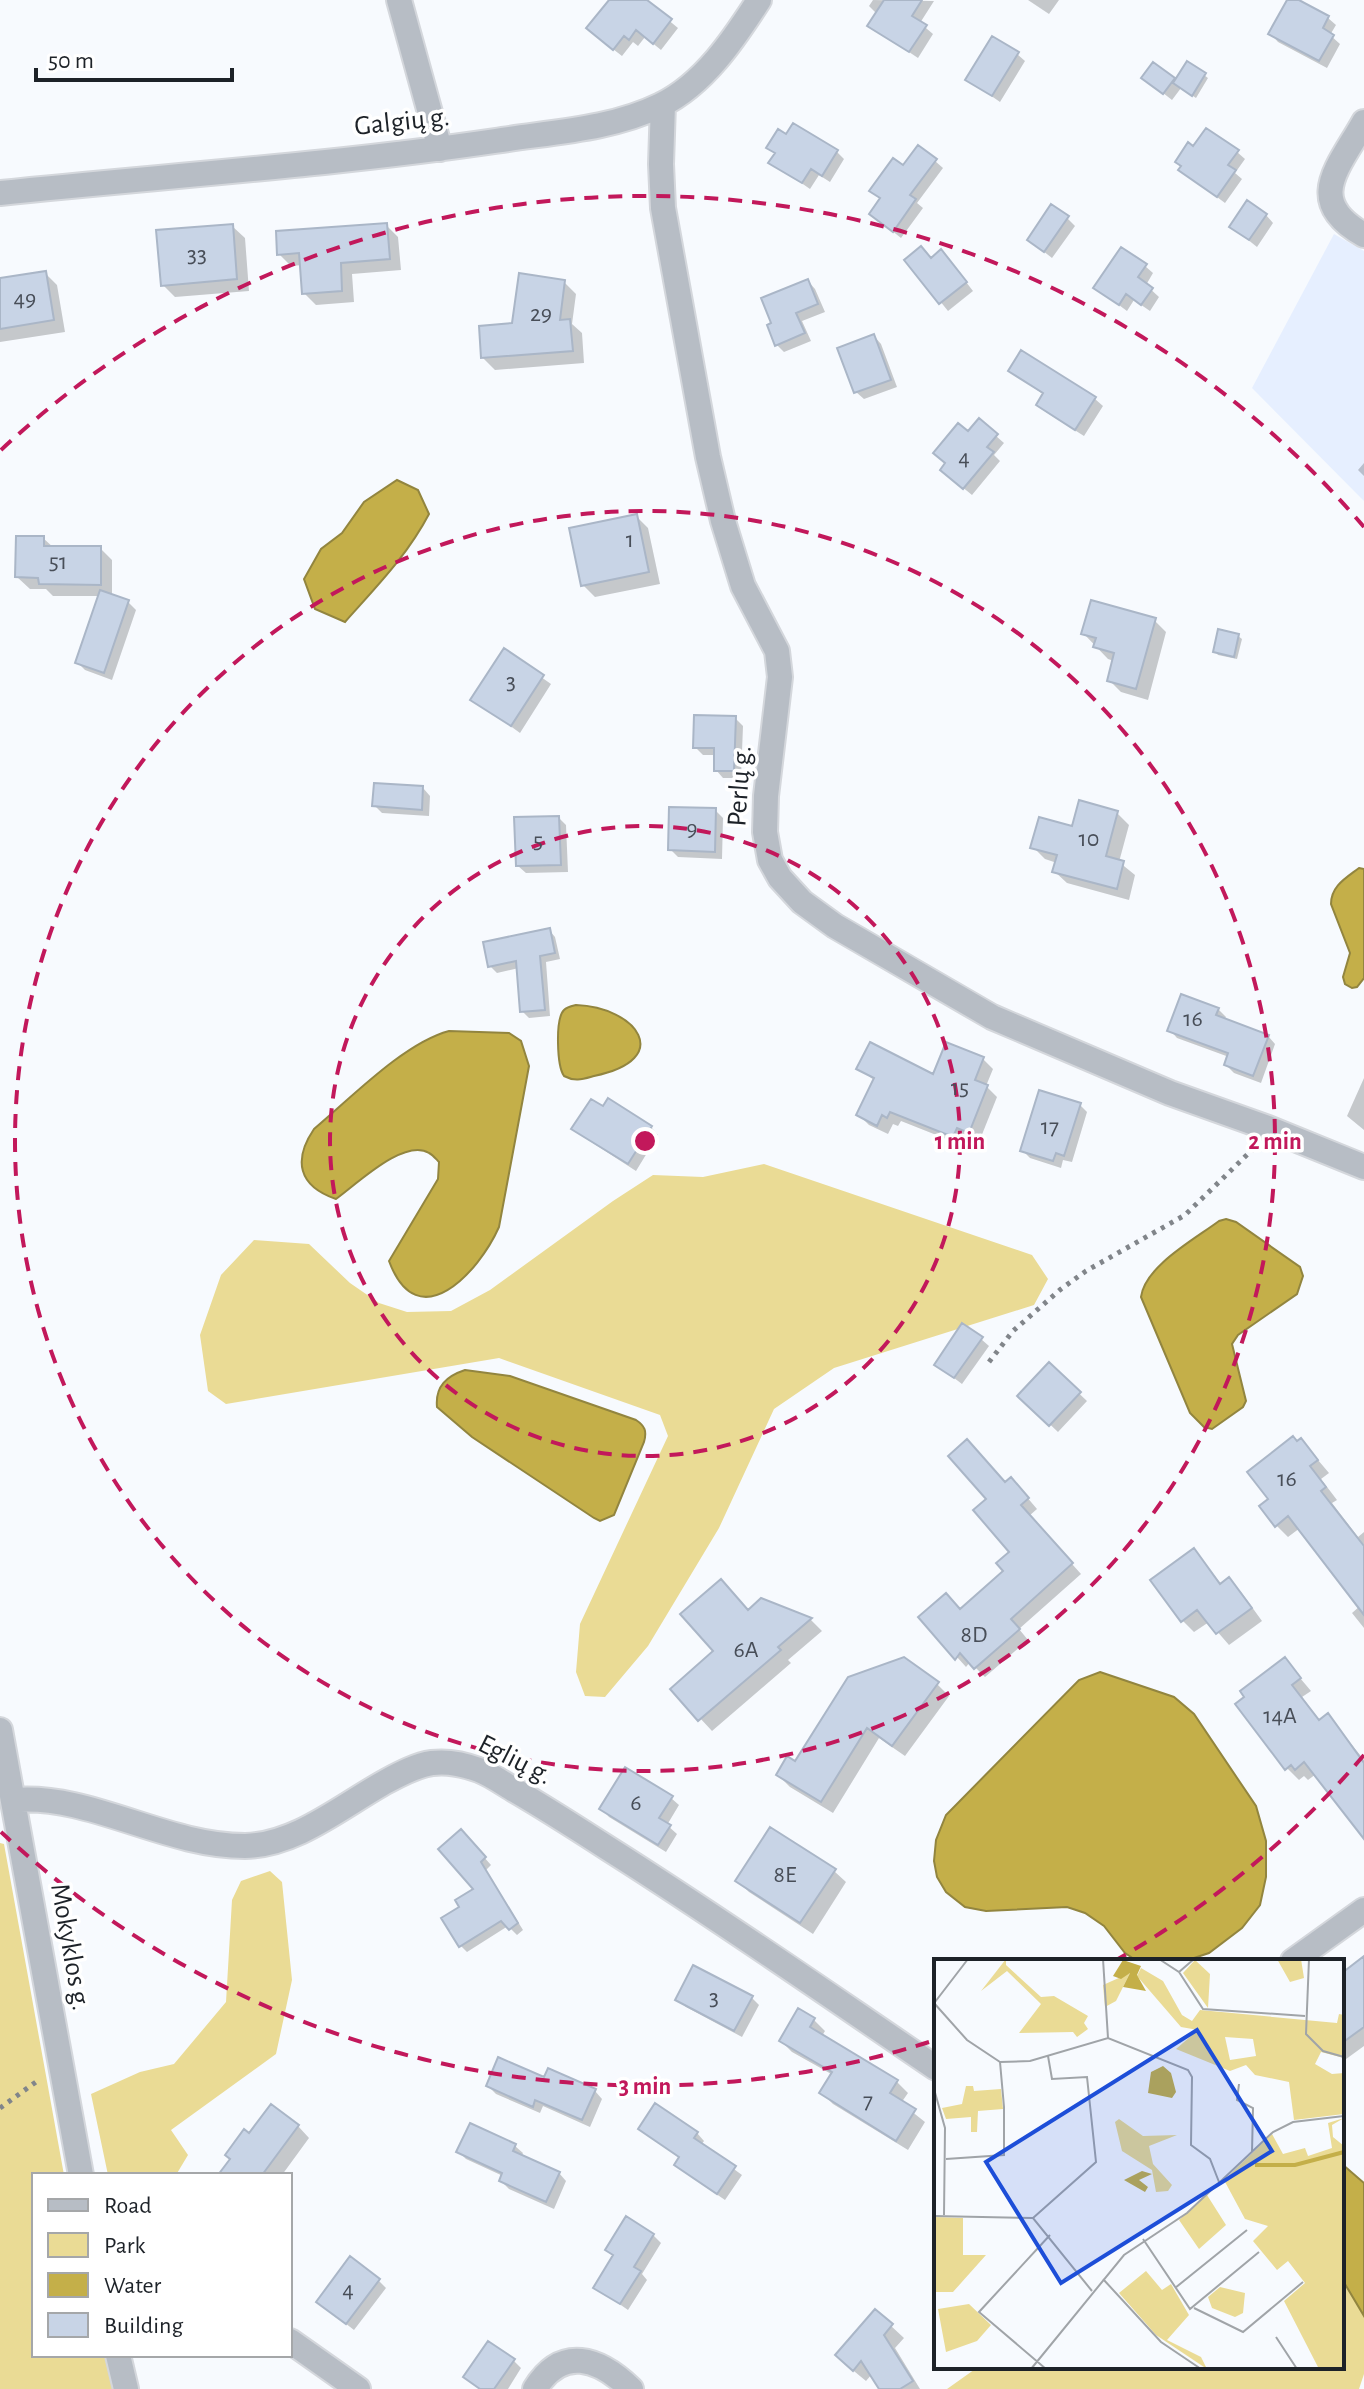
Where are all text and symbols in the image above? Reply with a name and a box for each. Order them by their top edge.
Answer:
scale bar [36,32,232,82]
text: 50 m [48,49,94,73]
street label: Galgių g. [353,103,451,141]
house number: 33 [187,243,207,267]
house number: 49 [14,287,36,311]
house number: 29 [530,302,552,326]
house number: 4 [958,446,970,470]
house number: 1 [626,528,634,552]
house number: 51 [49,550,67,574]
house number: 3 [506,670,516,694]
street label: Perlų g. [723,745,757,827]
house number: 9 [686,817,698,841]
house number: 10 [1079,827,1099,851]
house number: 5 [533,829,543,853]
house number: 16 [1183,1007,1203,1031]
house number: 15 [951,1076,969,1100]
house number: 17 [1041,1115,1059,1139]
centre of rings [631,1127,659,1155]
text: 1 min [935,1130,985,1154]
text: 2 min [1248,1130,1302,1154]
house number: 16 [1277,1467,1297,1491]
house number: 8D [961,1623,987,1647]
house number: 6A [733,1638,759,1662]
house number: 14A [1263,1704,1297,1728]
street label: Eglių g. [474,1730,556,1790]
house number: 6 [630,1791,642,1815]
house number: 8E [774,1863,797,1887]
street label: Mokyklos g. [45,1881,95,2013]
inset map [934,1959,1344,2369]
house number: 3 [709,1986,719,2010]
text: 3 min [619,2075,671,2099]
house number: 7 [863,2089,873,2113]
legend [32,2173,292,2357]
text: Road [104,2194,152,2218]
text: Park [104,2234,145,2258]
text: Water [104,2274,162,2298]
house number: 4 [342,2278,354,2302]
text: Building [104,2314,183,2338]

